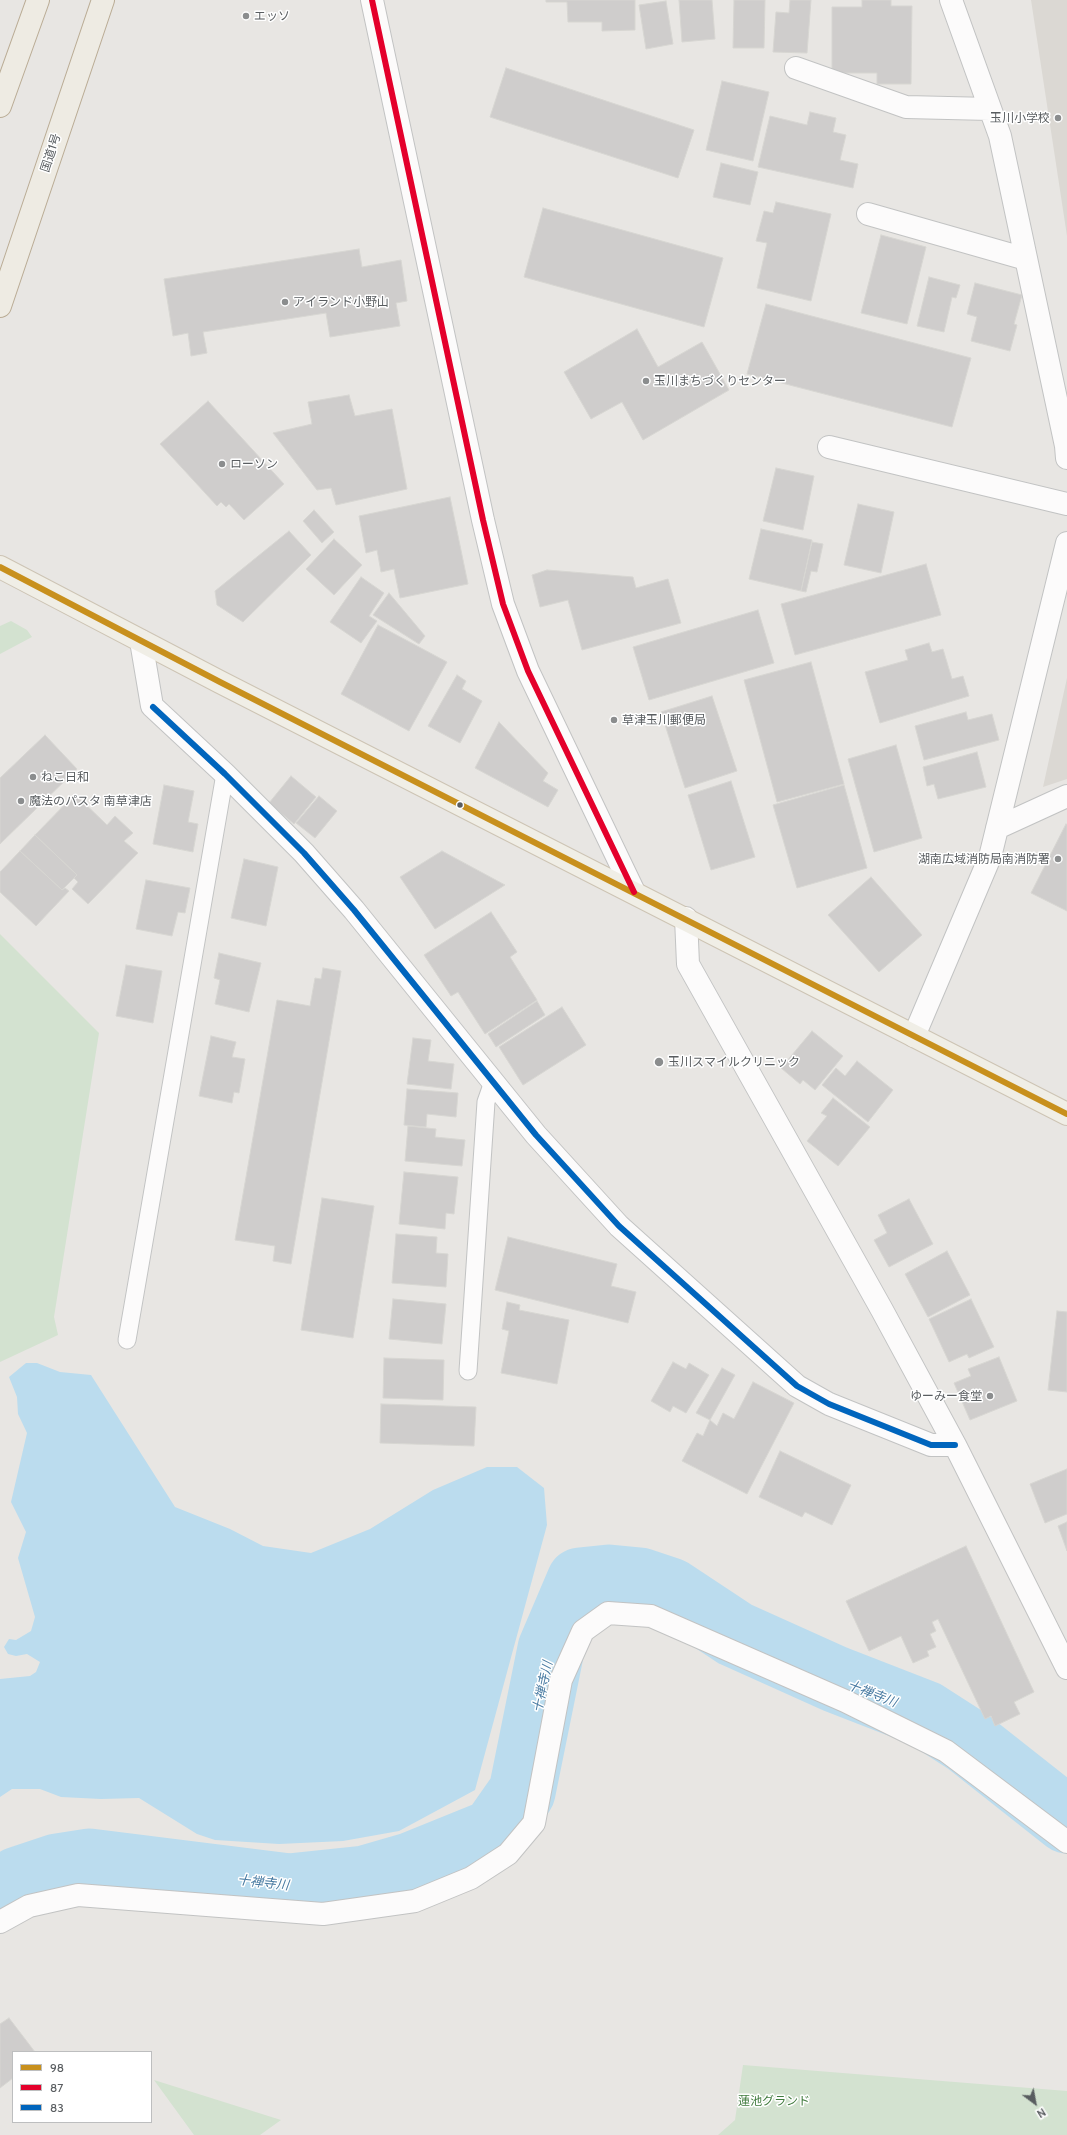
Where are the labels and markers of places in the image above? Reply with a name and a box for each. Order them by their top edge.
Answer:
place label: エッソ [254,9,290,23]
marker: エッソ [241,11,251,21]
place label: 玉川小学校 [990,111,1050,125]
marker: 玉川小学校 [1053,113,1063,123]
place label: アイランド小野山 [293,295,389,309]
marker: アイランド小野山 [280,297,290,307]
place label: 玉川まちづくりセンター [654,374,786,388]
marker: 玉川まちづくりセンター [641,376,651,386]
place label: ローソン [230,457,278,471]
marker: ローソン [217,459,227,469]
place label: 草津玉川郵便局 [622,713,706,727]
marker: 草津玉川郵便局 [609,715,619,725]
place label: ねこ日和 [41,770,89,784]
marker: ねこ日和 [28,772,38,782]
place label: 魔法のパスタ 南草津店 [29,794,152,808]
marker: 魔法のパスタ 南草津店 [16,796,26,806]
unlabelled marker [455,800,465,810]
place label: 湖南広域消防局南消防署 [918,852,1050,866]
marker: 湖南広域消防局南消防署 [1053,854,1063,864]
place label: 玉川スマイルクリニック [668,1055,800,1069]
marker: 玉川スマイルクリニック [653,1056,665,1068]
place label: ゆーみー食堂 [910,1389,982,1403]
marker: ゆーみー食堂 [985,1391,995,1401]

